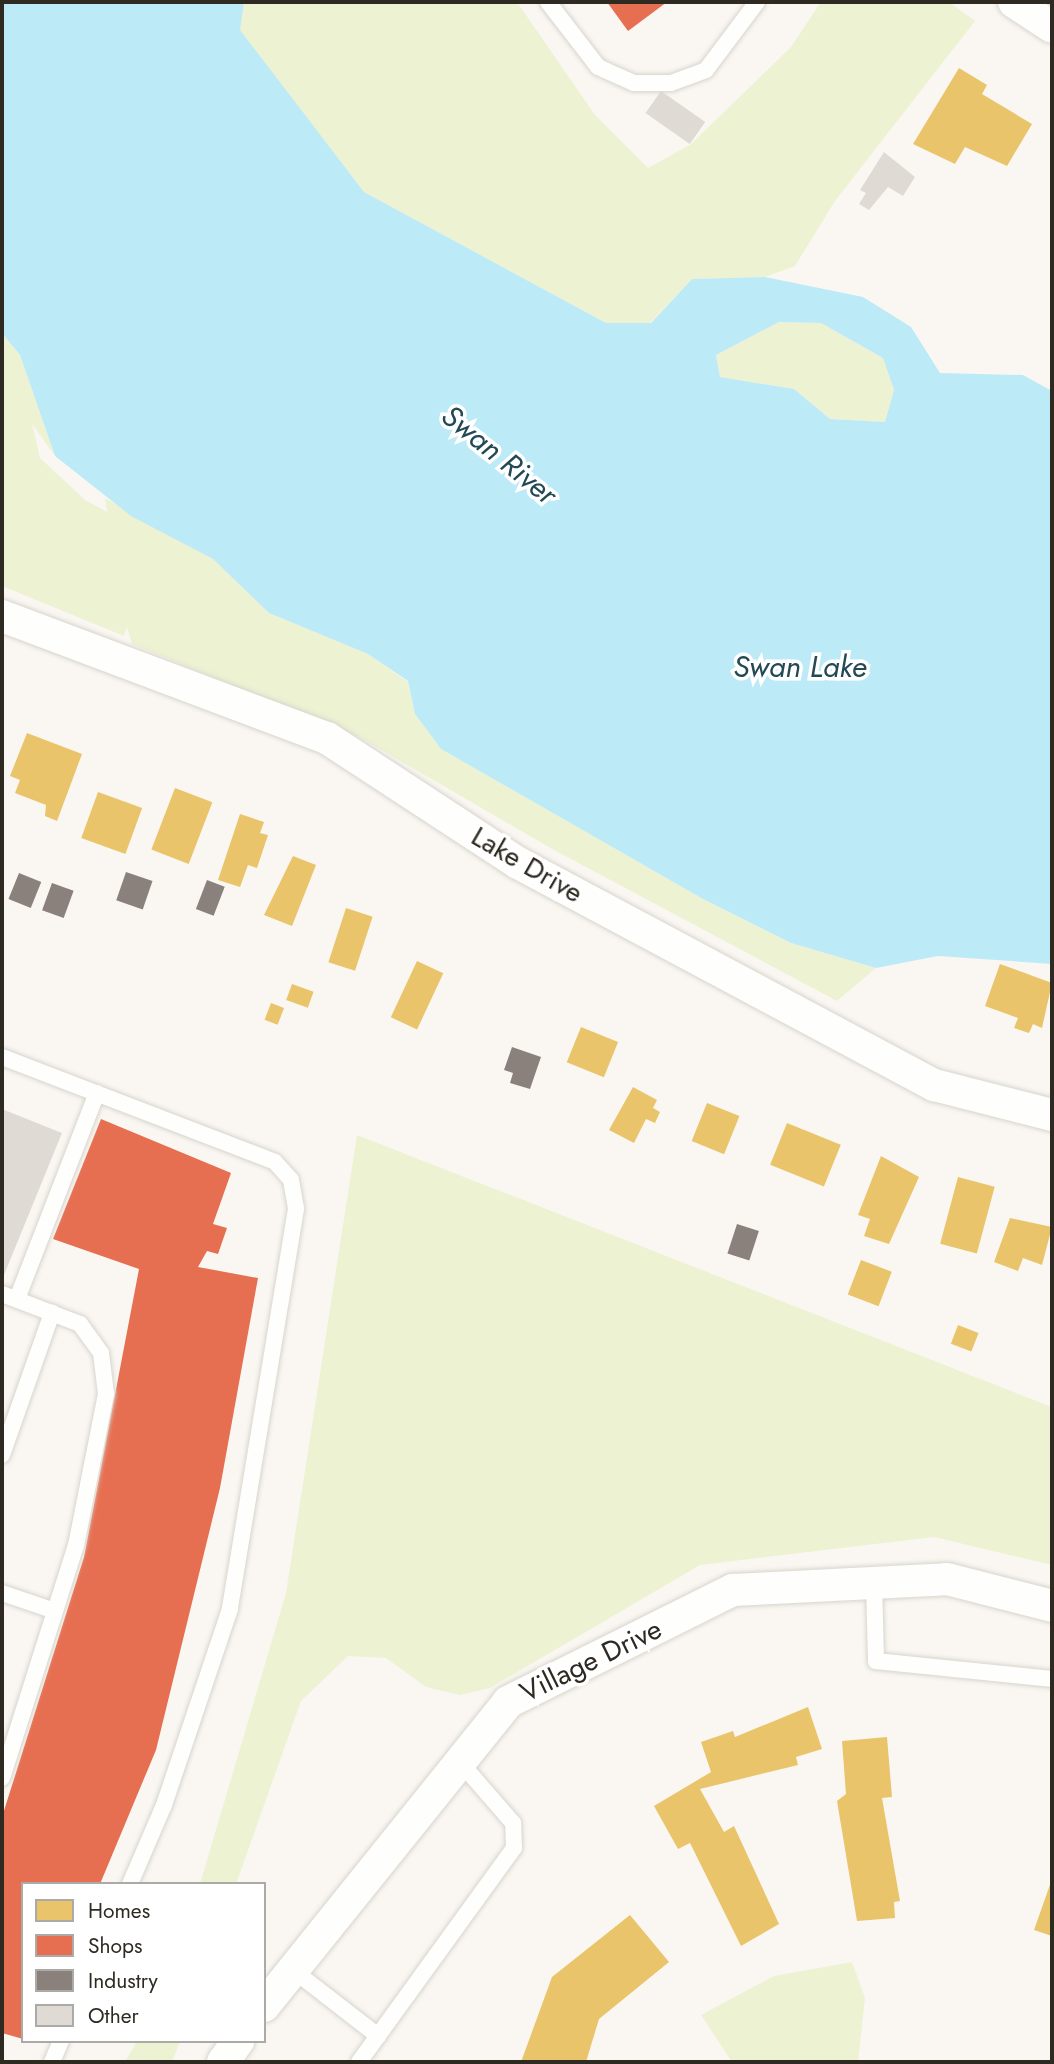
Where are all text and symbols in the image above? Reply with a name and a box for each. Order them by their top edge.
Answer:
water label: Swan River [434,398,564,512]
water label: Swan Lake [733,649,867,685]
street label: Lake Drive [465,820,589,910]
street label: Village Drive [515,1612,667,1710]
legend [21,1882,266,2043]
text: Homes [88,1896,150,1926]
text: Shops [88,1931,142,1961]
text: Industry [88,1966,158,1996]
text: Other [88,2001,139,2031]

